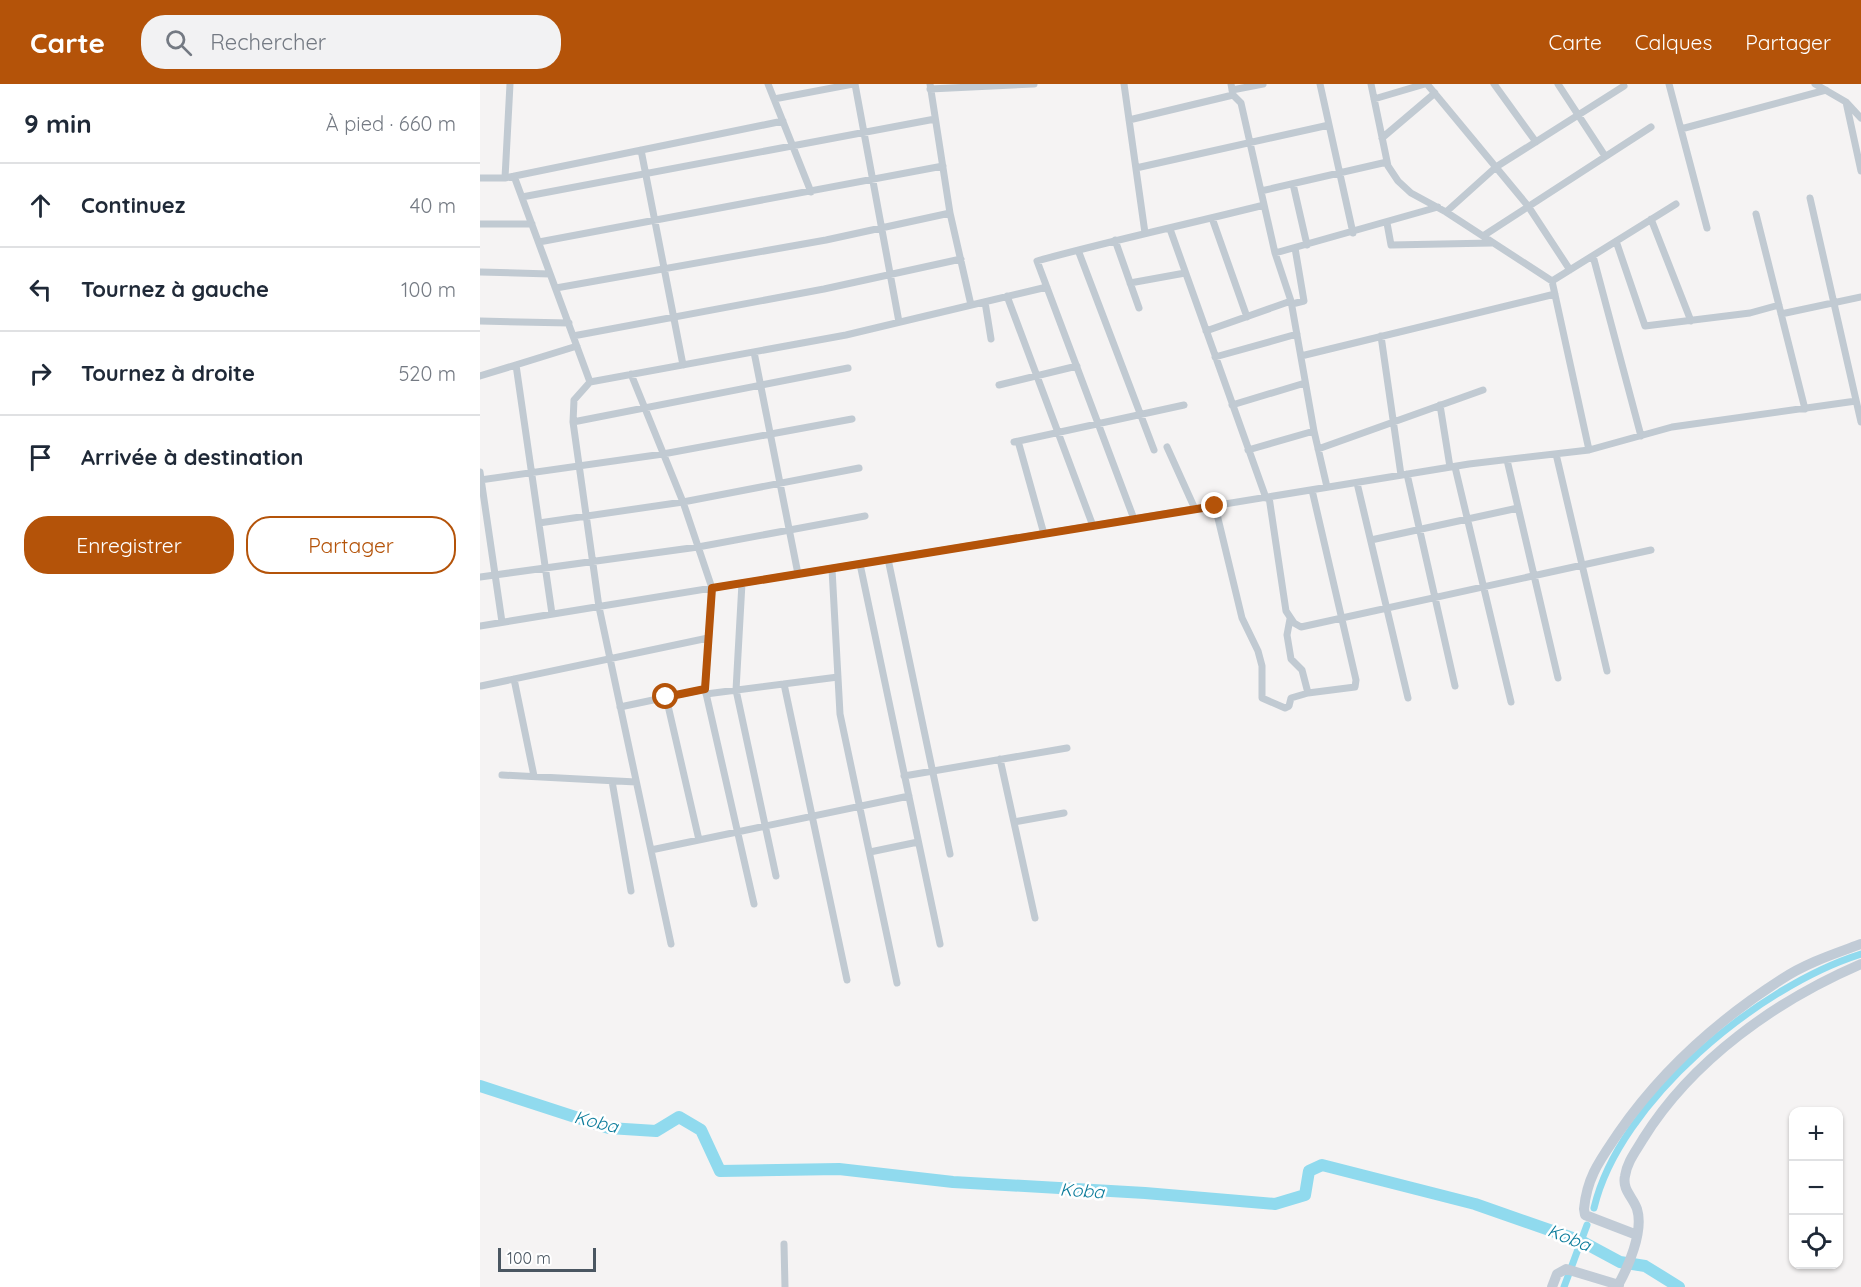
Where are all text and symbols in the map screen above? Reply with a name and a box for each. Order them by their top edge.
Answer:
search box [141,15,561,69]
text: Carte [30,25,105,60]
icon: search [162,26,195,59]
text: Rechercher [210,28,326,56]
text: Carte [1548,29,1602,55]
text: Calques [1635,29,1712,55]
text: Partager [1745,29,1831,55]
text: 9 min [24,107,92,140]
text: À pied · 660 m [326,111,456,136]
icon: ahead [24,189,57,222]
text: Continuez [81,191,185,219]
text: 40 m [410,193,456,218]
icon: left [24,273,57,306]
text: Tournez à gauche [81,275,269,303]
text: 100 m [401,277,456,302]
icon: right [24,357,57,390]
text: Tournez à droite [81,359,255,387]
text: 520 m [398,361,456,386]
icon: arrive [24,441,57,474]
text: Arrivée à destination [81,443,303,471]
route end [1201,492,1227,518]
button: Enregistrer [24,516,234,574]
button: Partager [246,516,456,574]
route start [652,683,678,709]
water label: Koba [572,1105,622,1138]
map controls [1789,1107,1843,1269]
button: + [1789,1107,1843,1161]
button: − [1789,1161,1843,1215]
water label: Koba [1059,1177,1106,1204]
button: locate [1789,1215,1843,1269]
water label: Koba [1544,1219,1595,1257]
scale bar [498,1245,596,1272]
text: 100 m [507,1248,551,1268]

